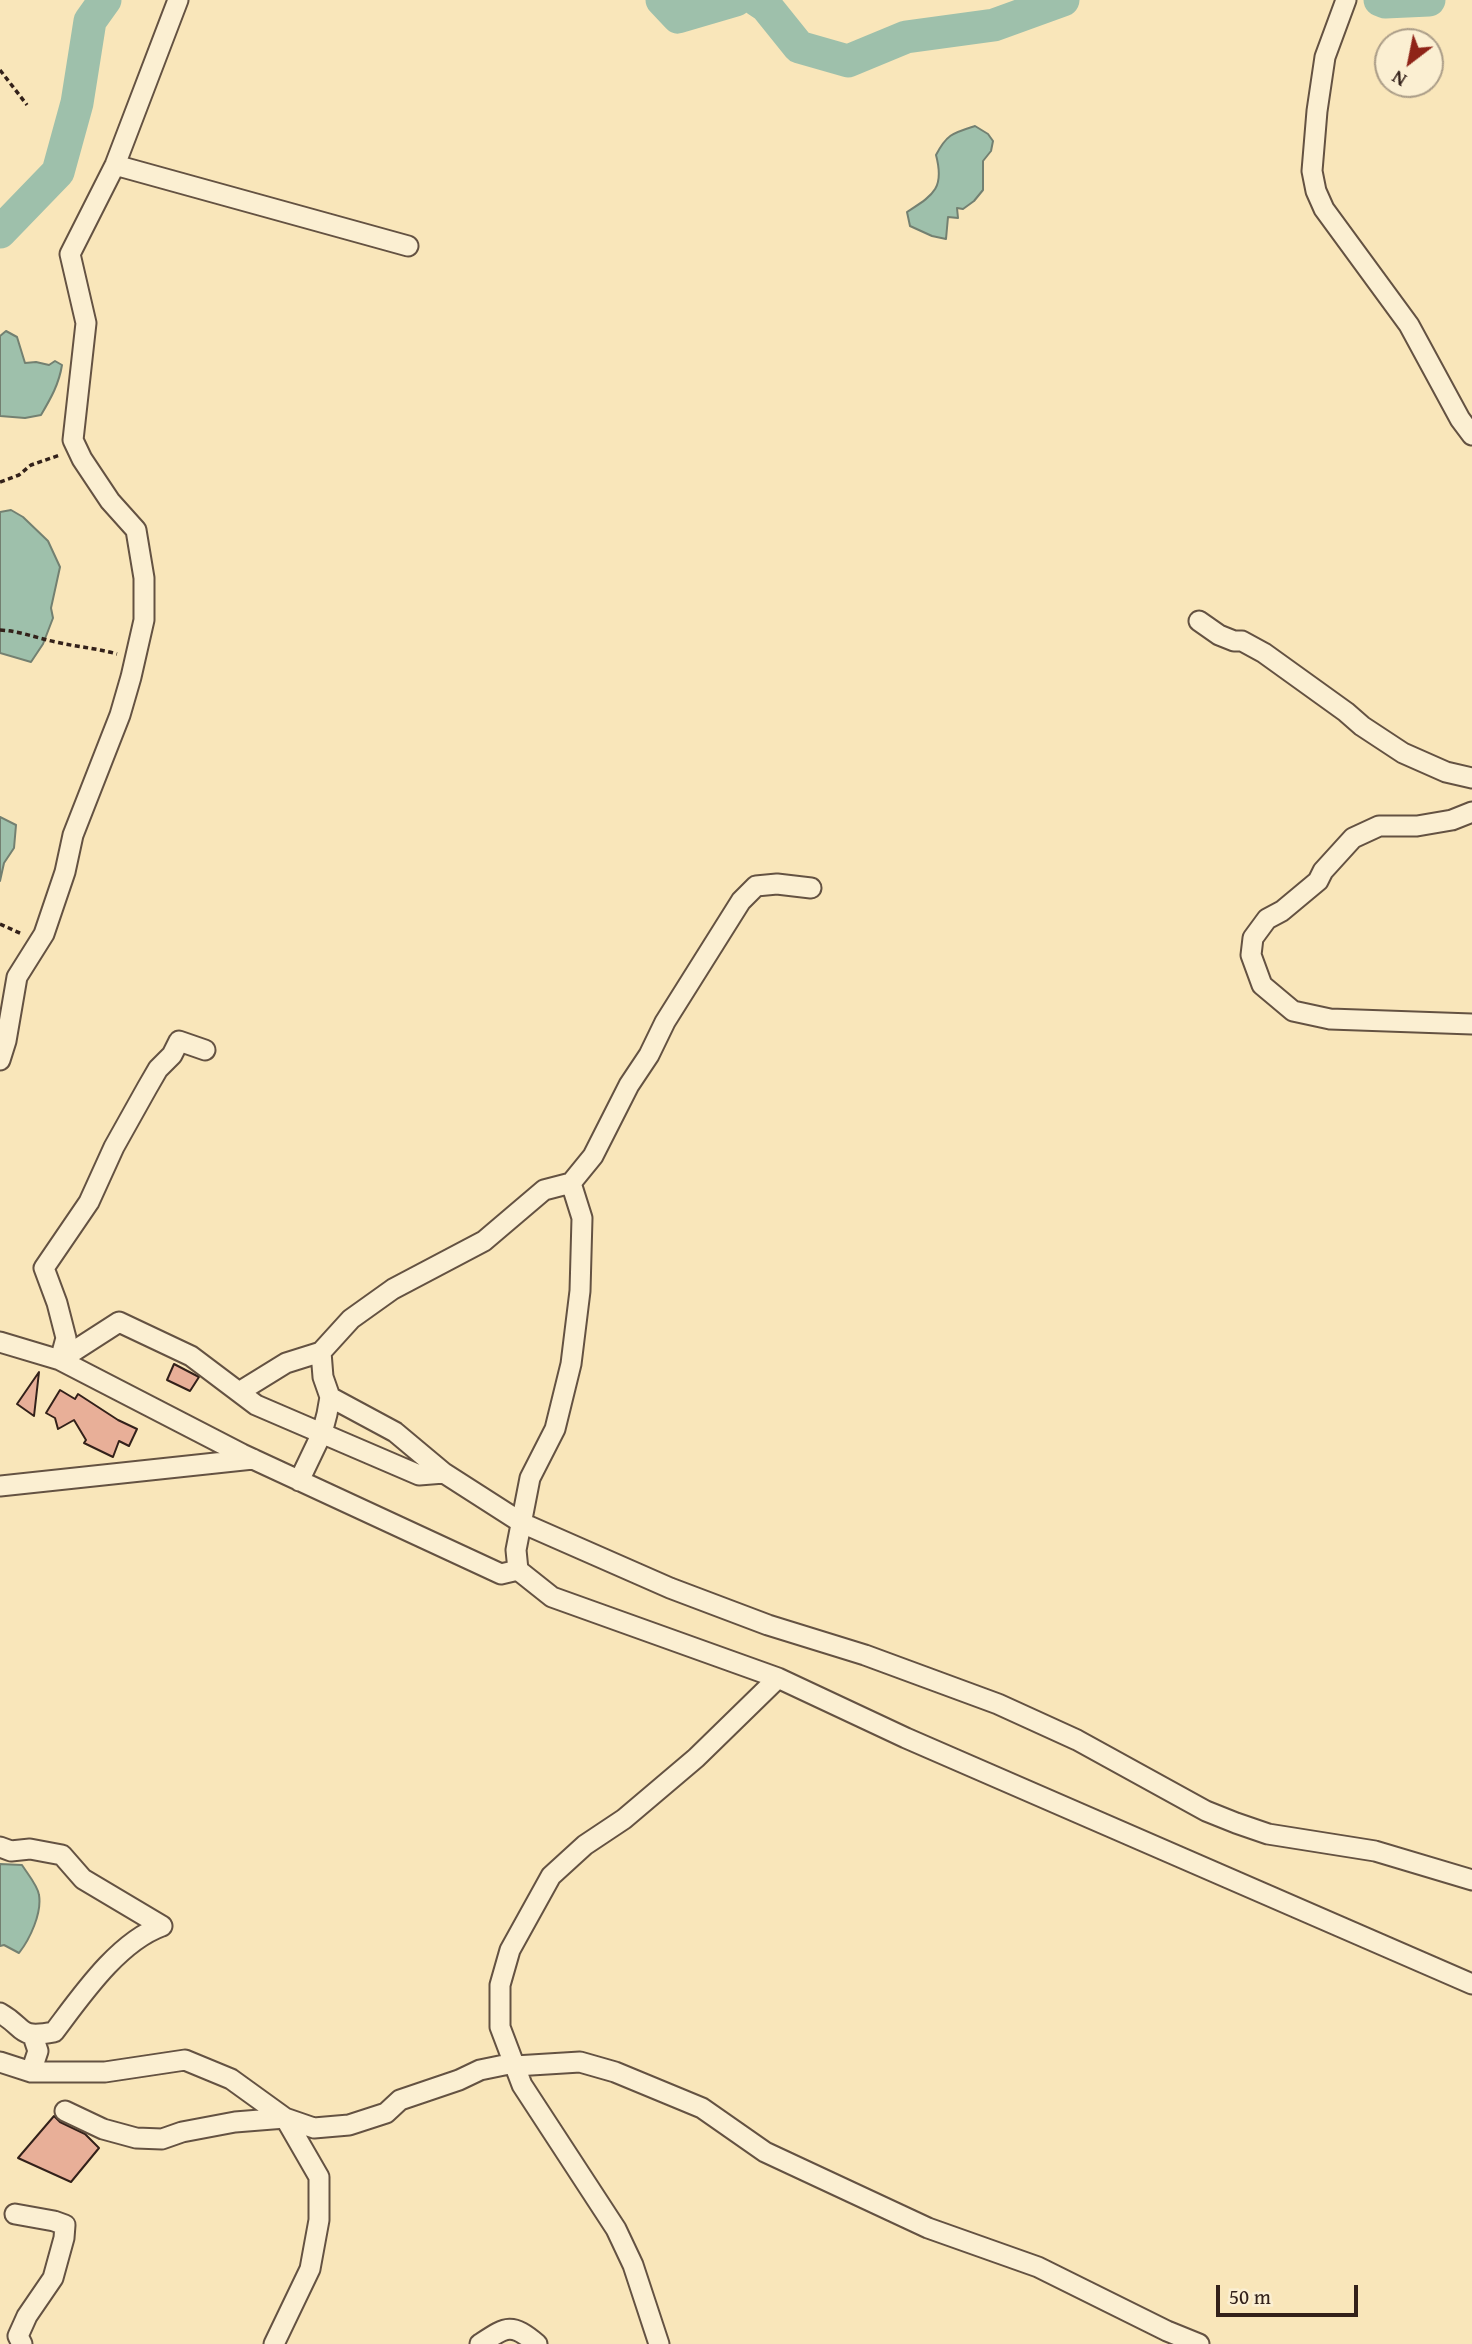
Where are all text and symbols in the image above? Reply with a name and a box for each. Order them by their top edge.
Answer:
north arrow [1374,28,1444,98]
text: N [1386,64,1412,94]
scale bar [1220,2270,1362,2314]
text: 50 m [1229,2281,1271,2312]

